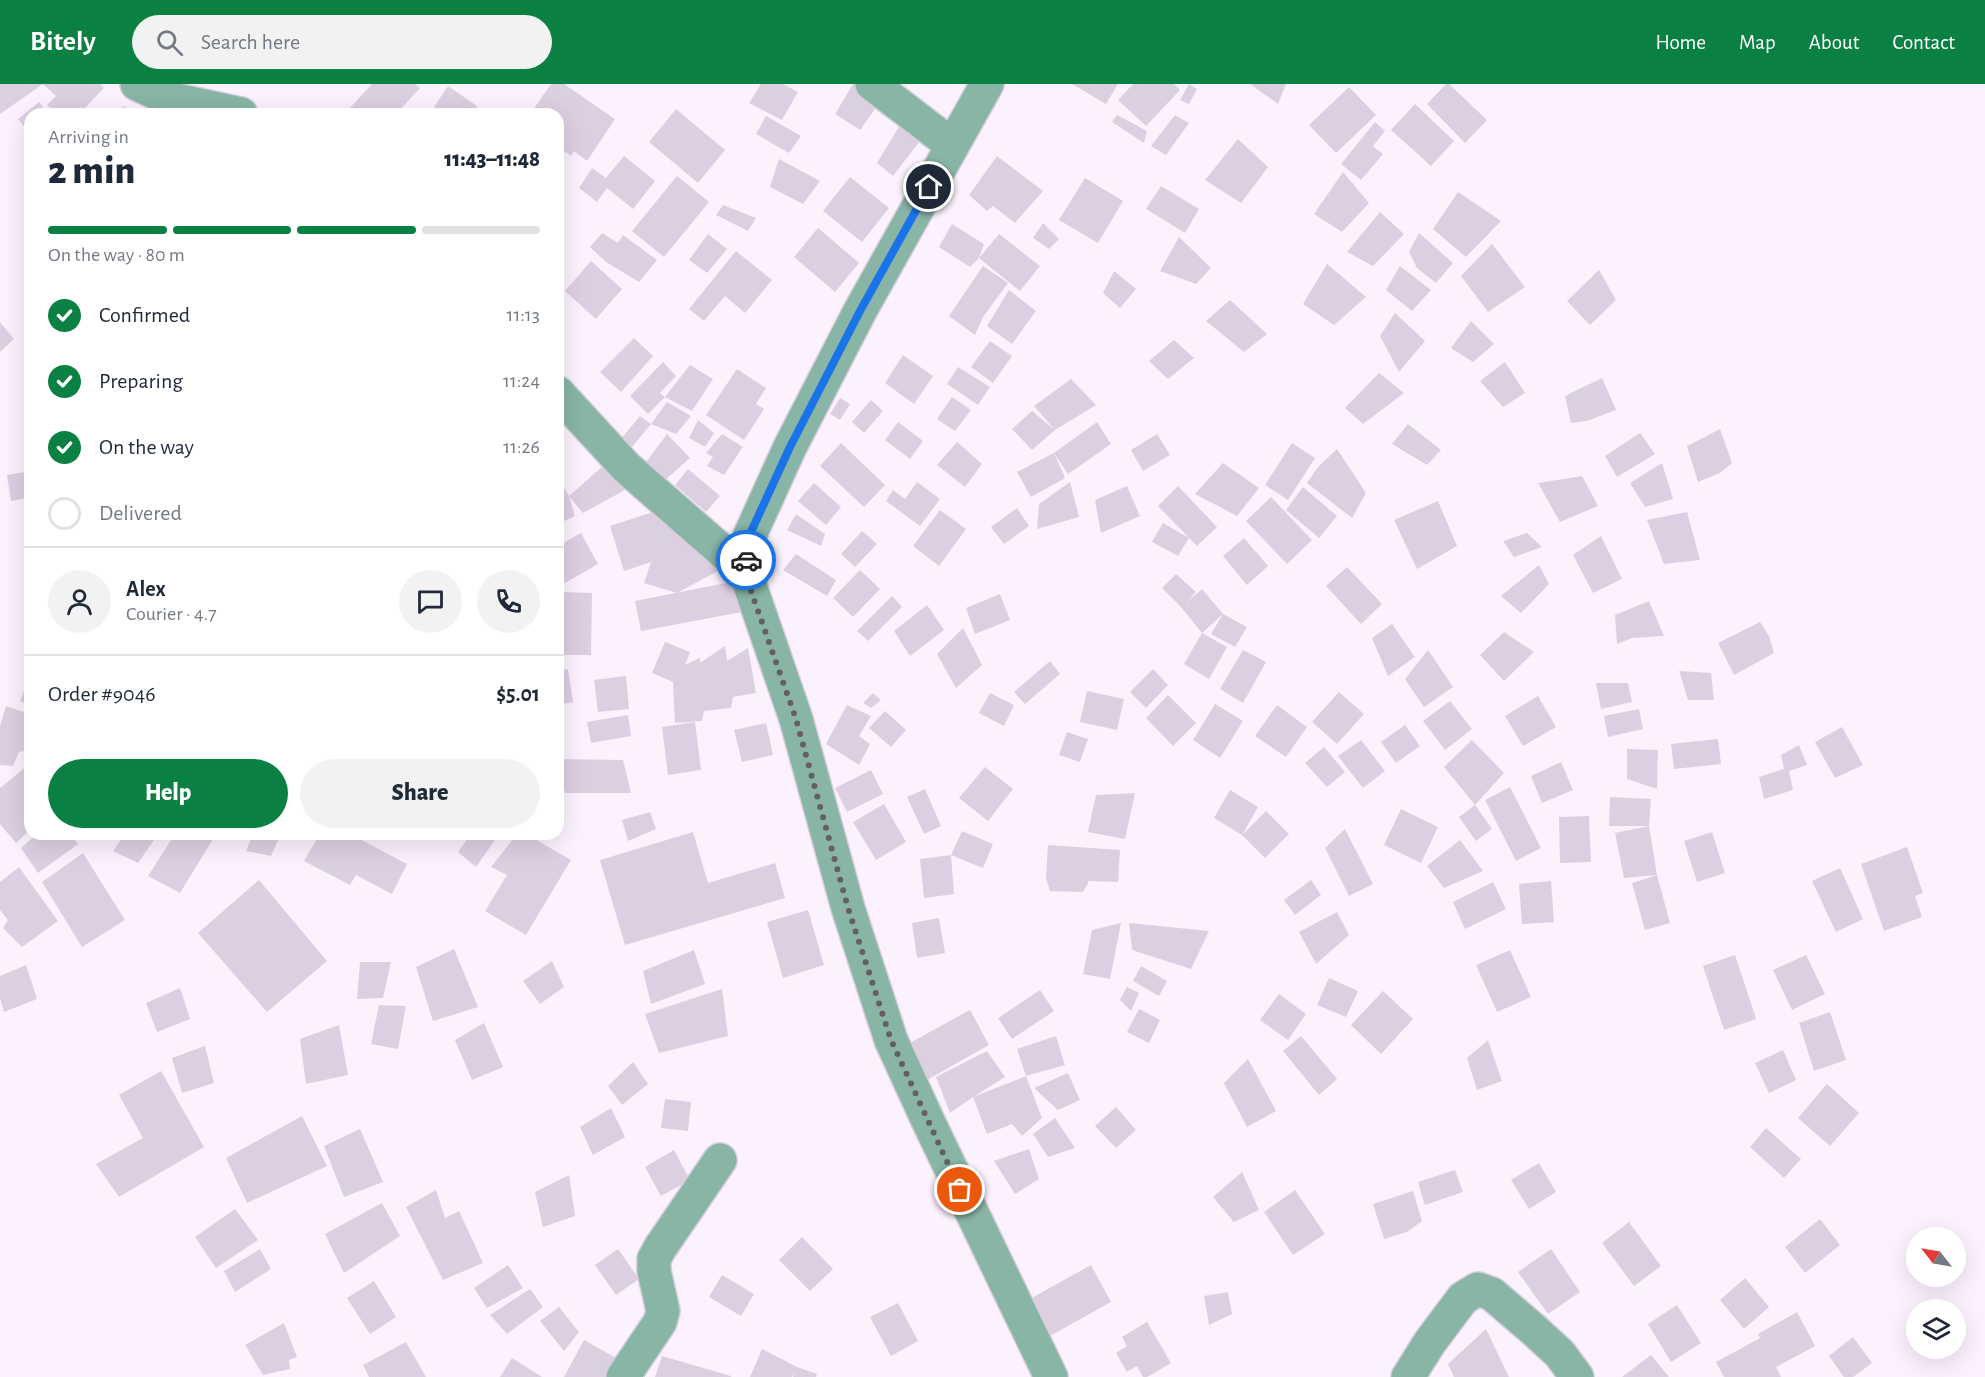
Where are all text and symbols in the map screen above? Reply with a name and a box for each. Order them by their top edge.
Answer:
search box [132,15,552,69]
icon: search [153,26,186,59]
text: Bitely [30,28,96,56]
text: Search here [201,31,300,53]
text: Home [1655,32,1706,53]
text: Map [1739,32,1776,53]
text: About [1809,32,1859,53]
text: Contact [1892,32,1955,53]
text: Arriving in [48,127,129,147]
text: 11:43–11:48 [444,148,540,170]
text: 2 min [48,152,135,191]
pin [903,161,954,212]
icon: home [912,170,945,203]
text: On the way · 80 m [48,245,185,265]
icon: check [48,299,81,332]
text: Confirmed [99,304,190,326]
text: 11:13 [507,305,540,325]
icon: check [48,365,81,398]
text: Preparing [99,370,183,392]
text: 11:24 [503,371,540,391]
icon: check [48,431,81,464]
text: On the way [99,436,194,458]
text: 11:26 [503,437,540,457]
text: Delivered [99,502,182,524]
courier [716,530,776,590]
icon: car [730,544,763,577]
button: person [48,570,111,633]
button: chat [399,570,462,633]
button: phone [477,570,540,633]
text: Alex [126,578,166,600]
text: Courier · 4.7 [126,604,217,624]
text: Order #9046 [48,683,156,705]
text: $5.01 [496,683,540,705]
button: Help [48,759,288,828]
button: Share [300,759,540,828]
pin [934,1164,985,1215]
icon: bag [943,1173,976,1206]
north arrow [1906,1227,1966,1287]
map controls [1906,1227,1966,1359]
button: layers [1906,1299,1966,1359]

